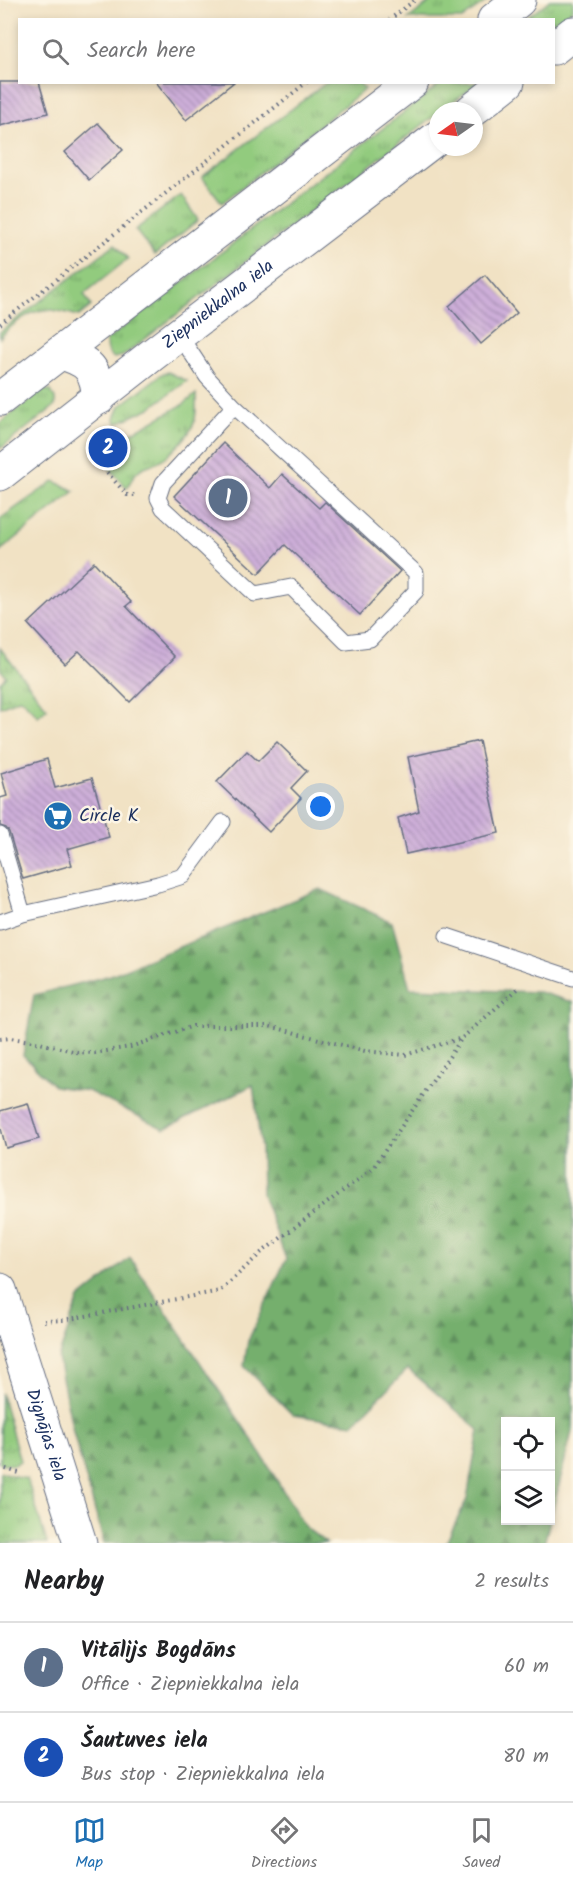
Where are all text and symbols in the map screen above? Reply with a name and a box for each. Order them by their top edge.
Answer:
search box [18,18,555,84]
text: Search here [87,34,195,69]
icon: search [39,35,72,68]
north arrow [429,102,483,156]
street label: Ziepniekkalna iela [156,252,280,357]
pin: 2 [88,426,128,470]
pin: 1 [208,476,248,520]
your location [306,792,335,821]
supermarket icon: Circle K [42,800,74,832]
place label: Circle K [79,802,139,831]
street label: Dignājas iela [18,1385,74,1485]
map controls [501,1417,555,1525]
button: locate [501,1417,555,1471]
button: layers [501,1471,555,1525]
text: Nearby [24,1561,104,1603]
text: 2 results [474,1566,549,1598]
text: Vitālijs Bogdāns [81,1634,236,1669]
text: 1 [40,1651,47,1683]
text: 60 m [504,1651,549,1683]
text: Office · Ziepniekkalna iela [81,1669,299,1701]
text: Šautuves iela [81,1724,208,1759]
text: 2 [38,1741,49,1773]
text: 80 m [503,1741,549,1773]
text: Bus stop · Ziepniekkalna iela [81,1759,325,1791]
tab: Map [73,1814,106,1875]
tab: Directions [251,1814,317,1875]
tab: Saved [462,1814,500,1875]

